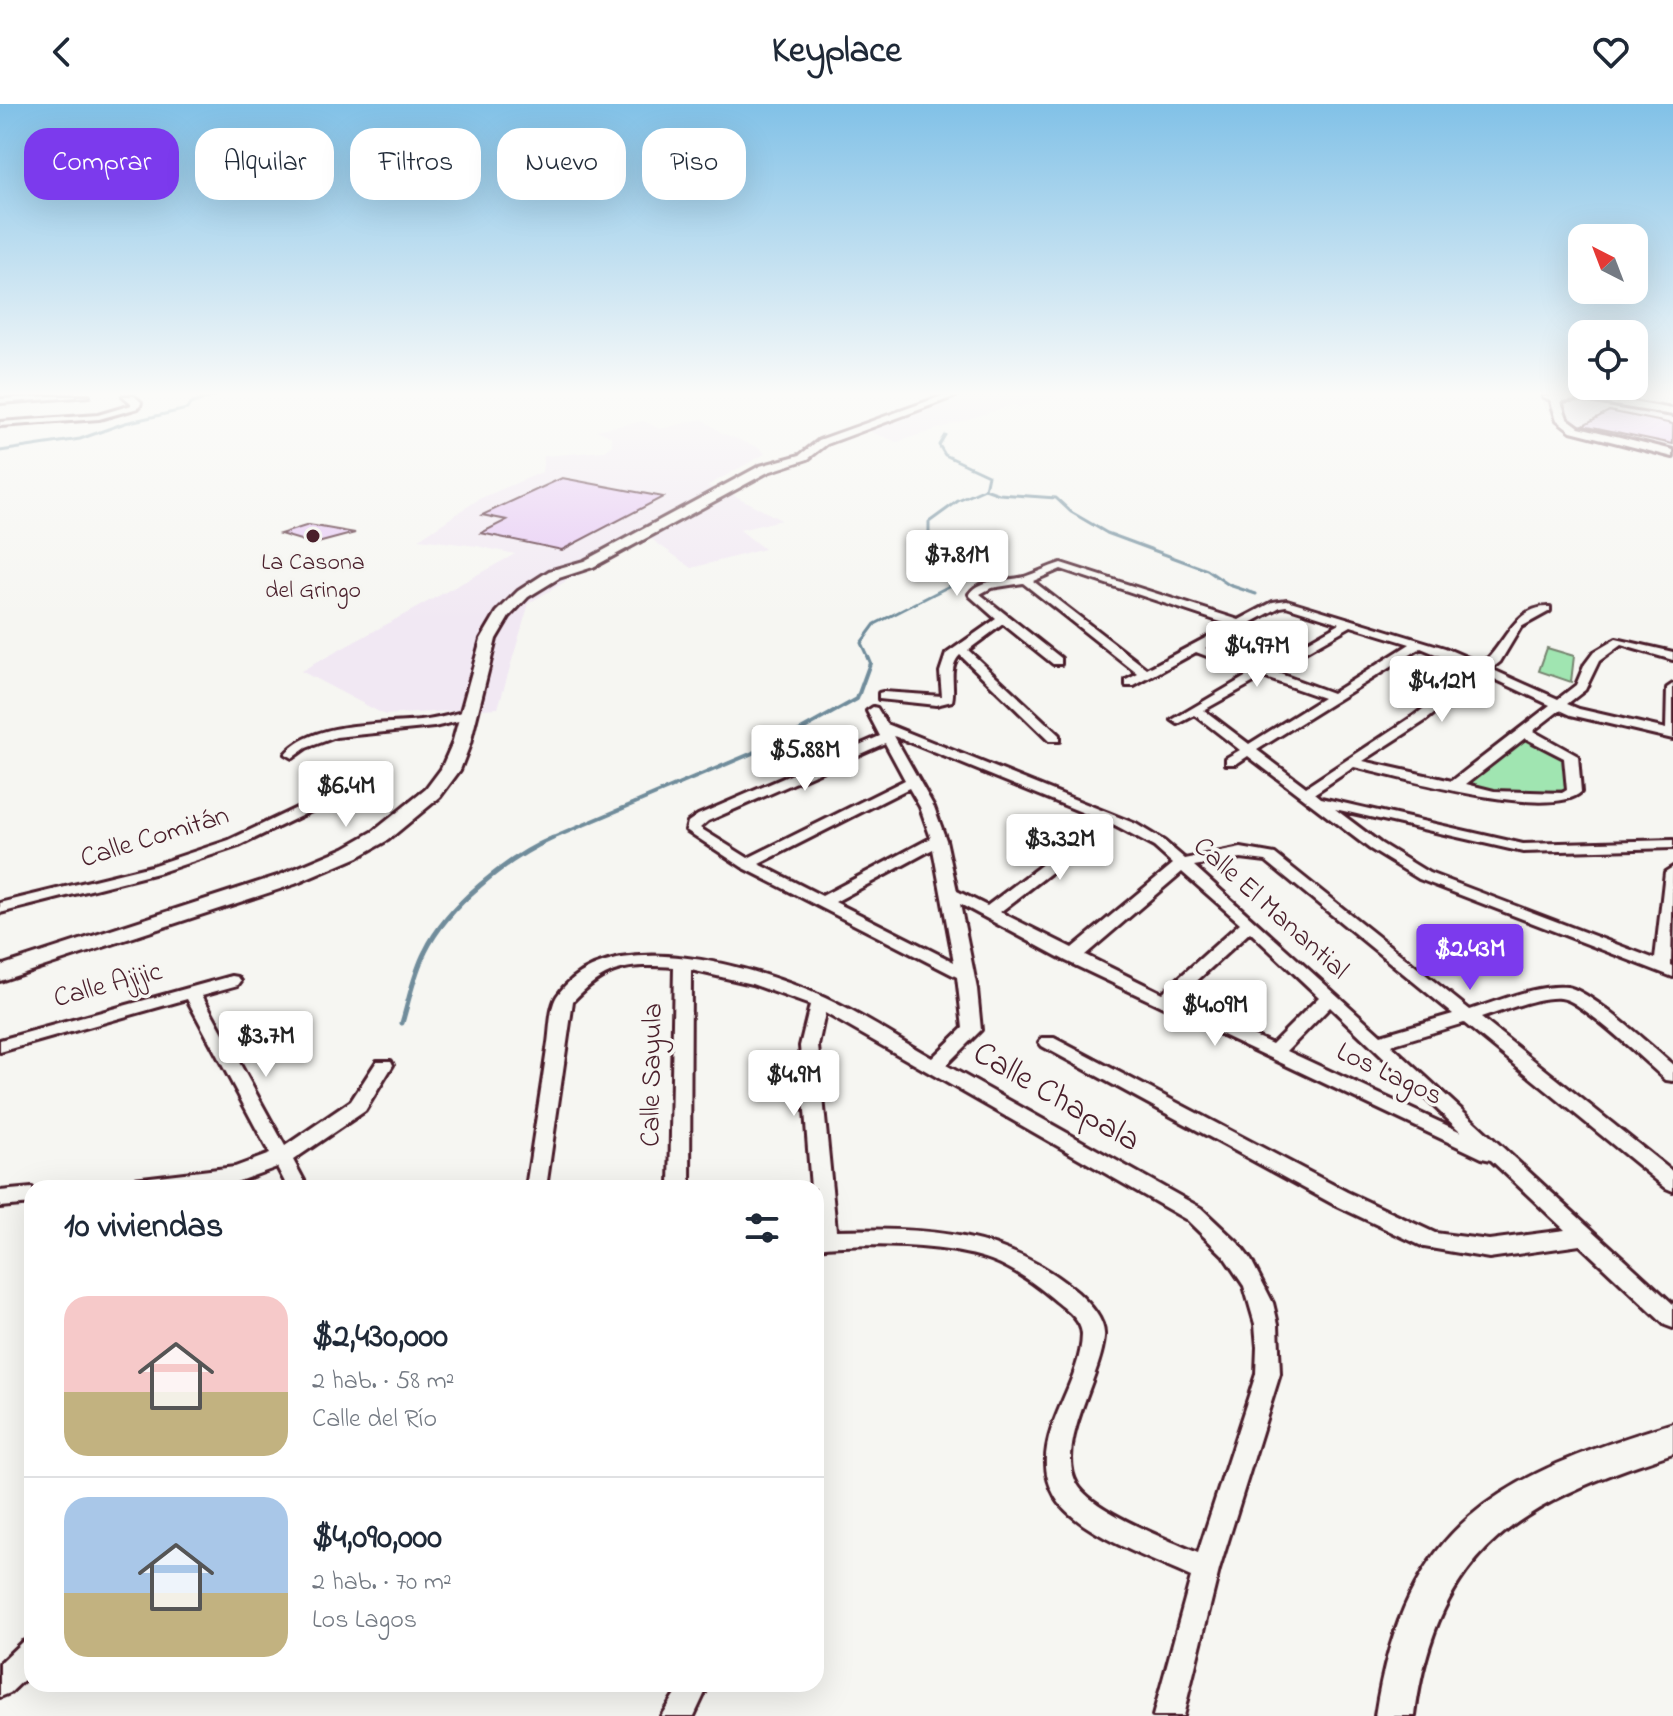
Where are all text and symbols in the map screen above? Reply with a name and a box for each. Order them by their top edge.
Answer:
text: Keyplace [772,26,901,79]
icon: back [40,30,84,74]
icon: heart [1589,30,1633,74]
chip: Comprar [24,128,179,200]
chip: Alquilar [195,128,334,200]
chip: Filtros [350,128,481,200]
chip: Nuevo [497,128,626,200]
chip: Piso [642,128,746,200]
north arrow [1568,224,1648,304]
map controls [1568,224,1648,400]
button: locate [1568,320,1648,400]
marker: La Casona del Gringo [304,527,322,545]
pin: $7.81M [892,530,1022,598]
text: $7.81M [924,537,990,575]
place label: La Casona del Gringo [261,546,365,609]
pin: $4.97M [1192,621,1322,689]
text: $4.97M [1224,628,1290,666]
pin: $4.12M [1377,656,1507,724]
text: $4.12M [1408,663,1476,701]
pin: $5.88M [740,725,870,793]
text: $5.88M [769,732,841,770]
pin: $6.4M [290,761,402,829]
text: $6.4M [317,768,375,806]
street label: Calle Comitán [76,796,234,880]
pin: $3.32M [995,814,1125,882]
text: $3.32M [1024,821,1096,859]
street label: Calle El Manantial [1183,828,1357,990]
pin: $2.43M [1405,924,1535,992]
text: $2.43M [1434,931,1506,969]
street label: Calle Ajijic [49,952,167,1020]
pin: $4.09M [1150,980,1280,1048]
text: $4.09M [1182,987,1248,1025]
street label: Calle Sayula [631,1003,675,1147]
pin: $3.7M [210,1011,322,1079]
text: $3.7M [237,1018,295,1056]
street label: Calle Chapala [963,1030,1149,1166]
street label: Los Lagos [1329,1033,1449,1117]
pin: $4.9M [738,1050,850,1118]
text: $4.9M [766,1057,822,1095]
text: 10 viviendas [64,1203,223,1253]
icon: filters [740,1206,784,1250]
text: $2,430,000 [312,1313,448,1363]
icon: home [128,1328,224,1424]
text: 2 hab. · 58 m² [312,1363,454,1401]
text: Calle del Río [312,1401,437,1439]
text: $4,090,000 [312,1514,442,1564]
icon: home [128,1529,224,1625]
text: 2 hab. · 70 m² [312,1564,452,1602]
text: Los Lagos [312,1602,417,1640]

